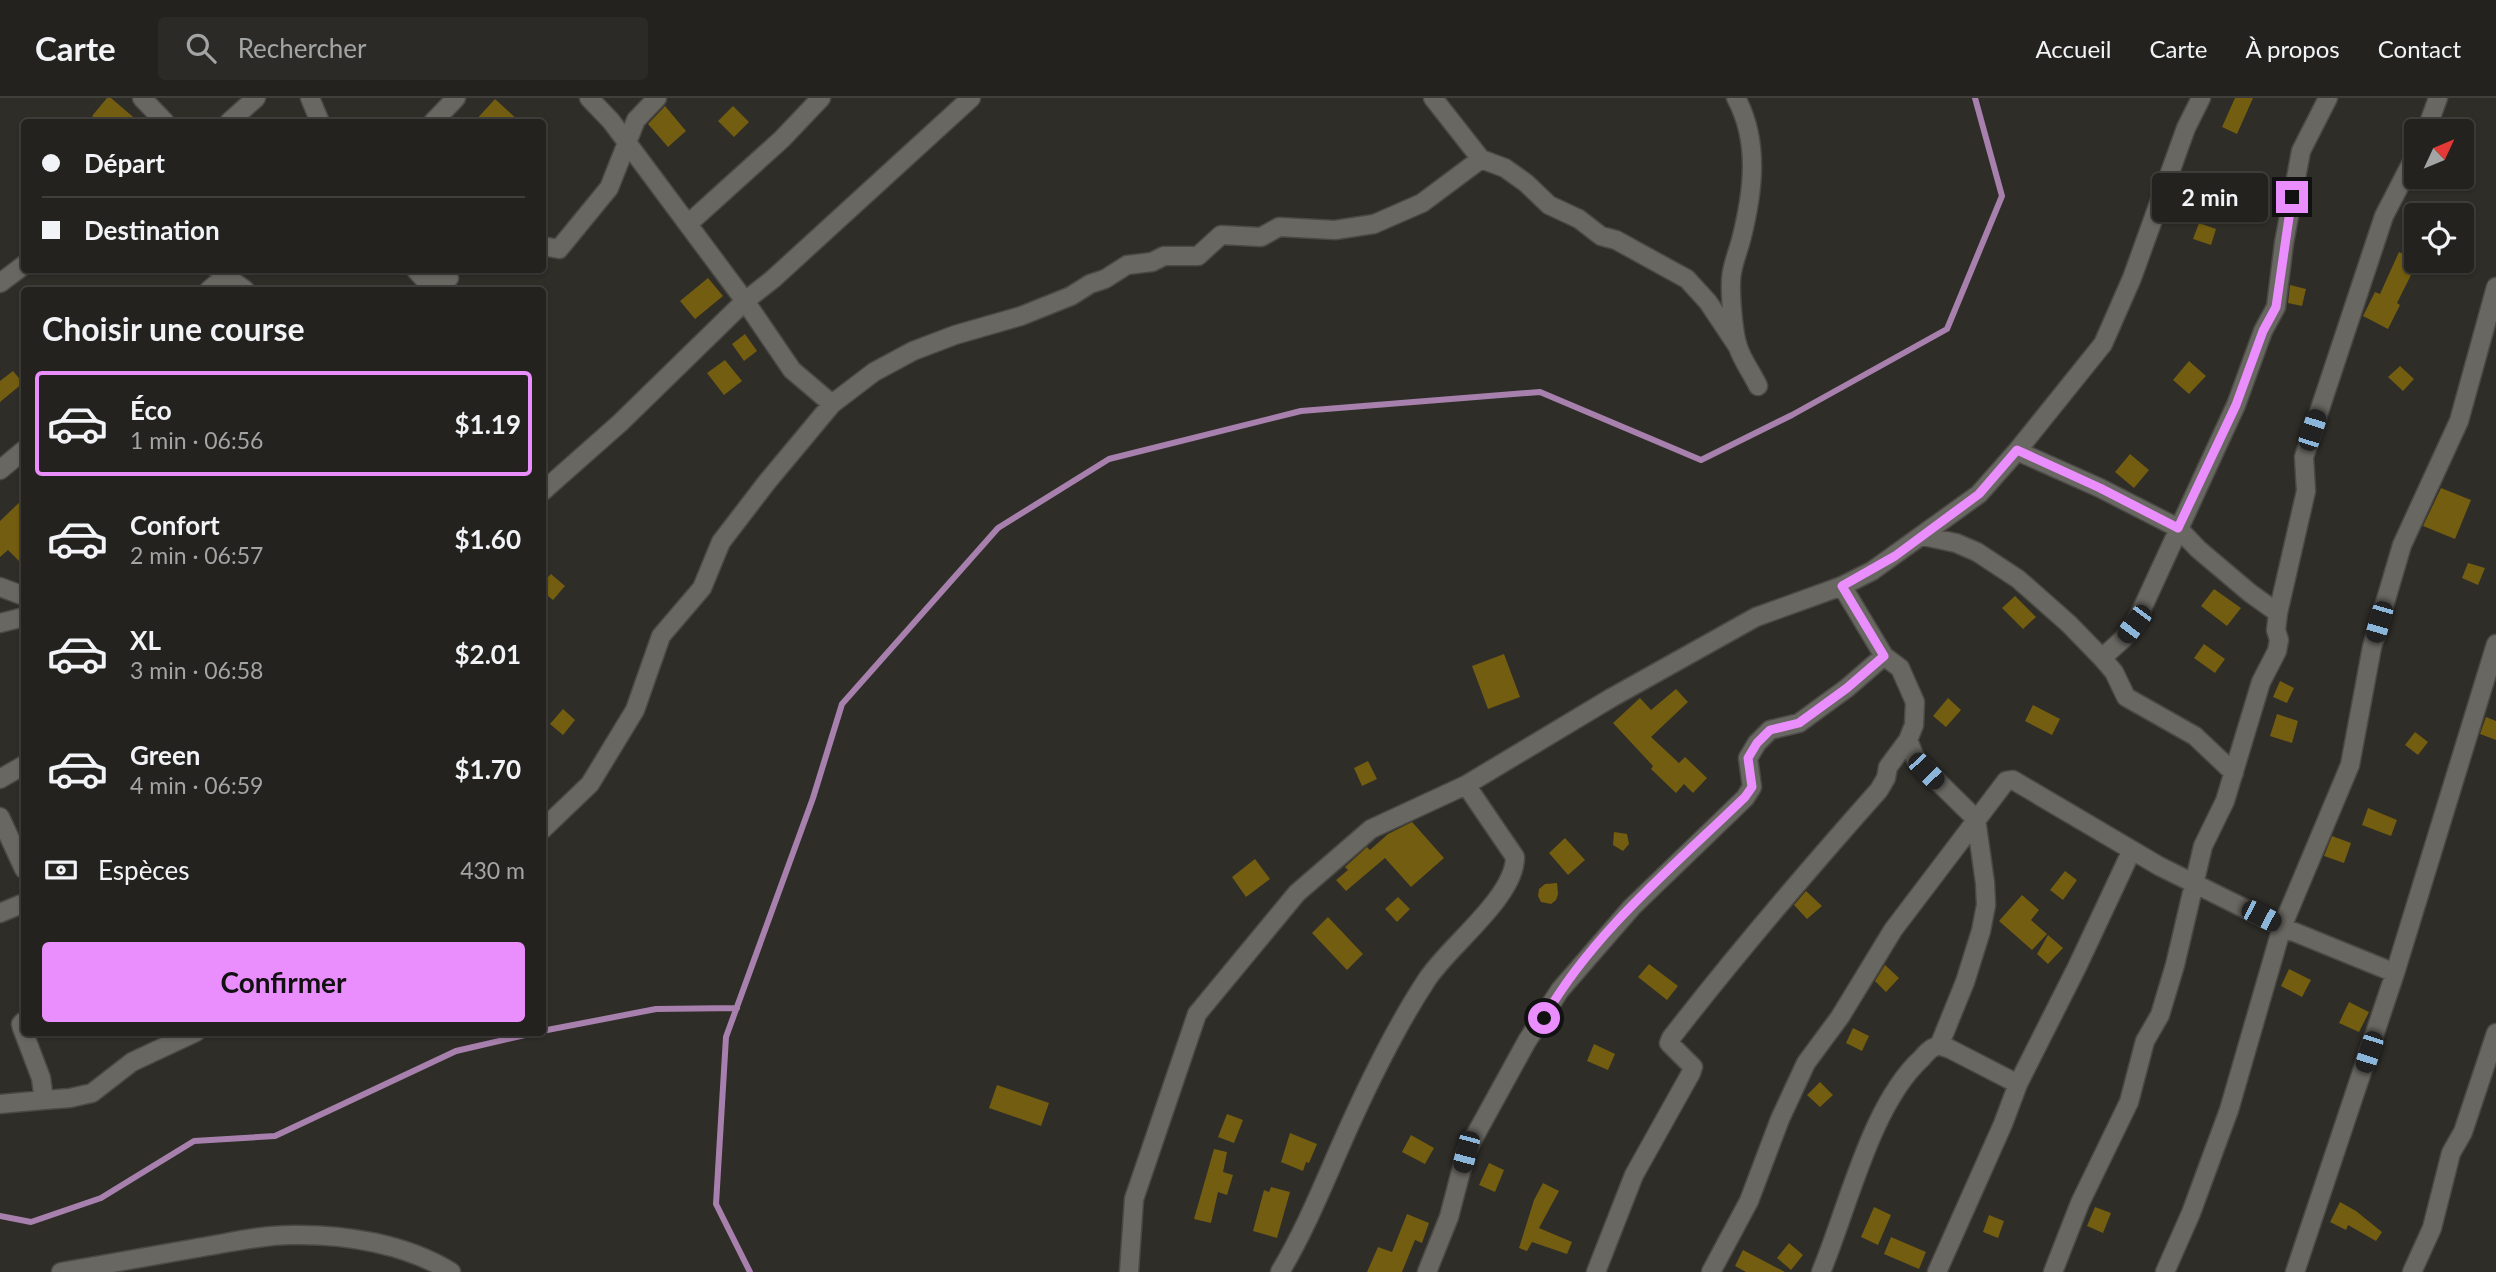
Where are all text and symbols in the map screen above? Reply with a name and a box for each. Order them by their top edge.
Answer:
search box [158,17,648,80]
text: Carte [35,28,116,68]
icon: search [182,29,220,67]
text: Rechercher [238,32,367,64]
text: Accueil [2035,34,2111,63]
text: Carte [2149,34,2207,63]
text: À propos [2245,34,2340,63]
text: Contact [2378,34,2461,63]
north arrow [2404,119,2474,189]
map controls [2404,119,2474,273]
text: Départ [84,147,165,179]
callout: 2 min [2152,172,2268,222]
route end [2276,181,2308,213]
text: 2 min [2181,183,2239,211]
button: locate [2404,203,2474,273]
text: Destination [84,214,220,246]
text: Choisir une course [42,309,305,348]
icon: car [46,392,109,455]
text: Éco [130,394,172,426]
car [2296,407,2329,453]
text: $1.19 [455,408,521,440]
text: 1 min · 06:56 [130,426,263,454]
icon: car [46,507,109,570]
text: Confort [130,509,220,541]
text: $1.60 [455,523,521,555]
text: 2 min · 06:57 [130,541,263,569]
car [2364,599,2395,645]
car [2113,601,2156,647]
icon: car [46,622,109,685]
text: XL [130,624,161,656]
text: $2.01 [455,638,521,670]
text: 3 min · 06:58 [130,656,263,684]
icon: car [46,737,109,800]
text: Green [130,739,200,771]
car [1904,749,1949,793]
text: $1.70 [455,753,521,785]
text: 4 min · 06:59 [130,771,263,799]
icon: cash [42,851,80,889]
text: Espèces [98,854,190,886]
text: 430 m [460,856,525,884]
car [2238,897,2285,935]
button: Confirmer [42,942,525,1022]
route start [1528,1002,1560,1034]
car [2353,1029,2386,1075]
car [1451,1129,1482,1175]

